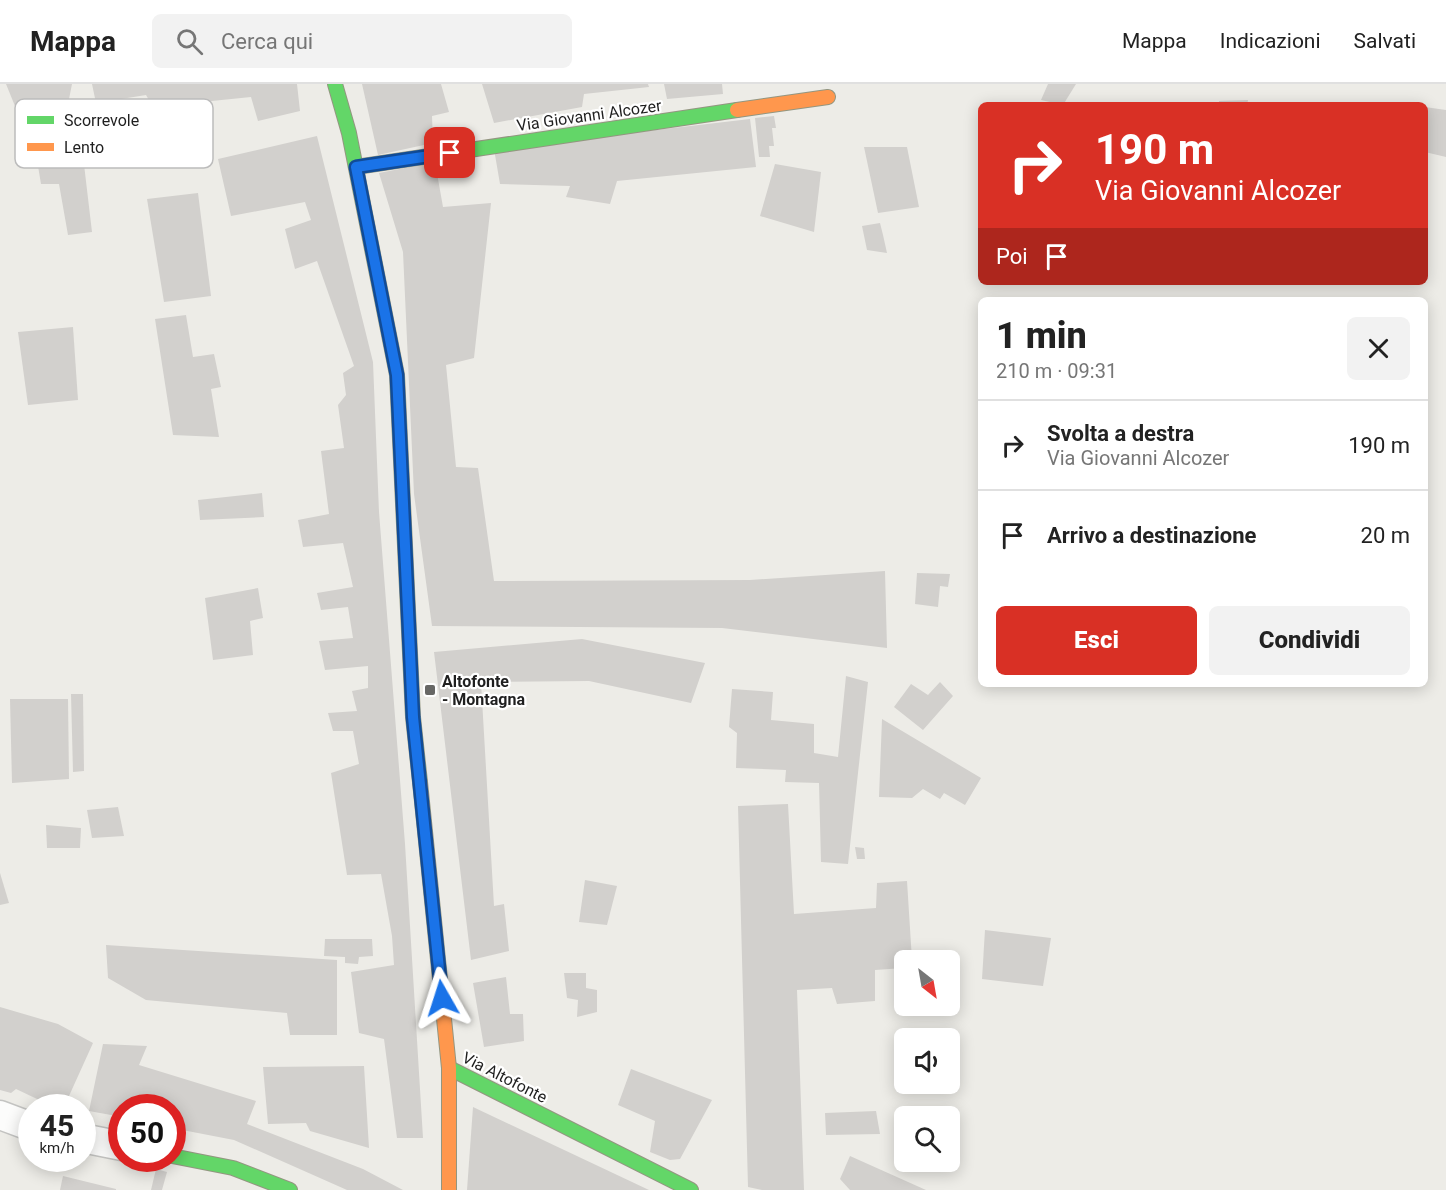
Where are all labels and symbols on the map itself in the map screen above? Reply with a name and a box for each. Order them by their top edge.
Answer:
street label: Via Giovanni Alcozer [516,96,663,135]
legend [15,99,213,168]
text: Scorrevole [64,111,139,130]
pin [424,127,475,178]
text: Lento [64,138,104,157]
place label: Altofonte - Montagna [442,672,525,709]
marker: Altofonte - Montagna [423,683,437,697]
north arrow [894,950,960,1016]
position arrow [410,966,474,1030]
street label: Via Altofonte [459,1048,550,1107]
speed limit sign: 50 [108,1094,186,1172]

